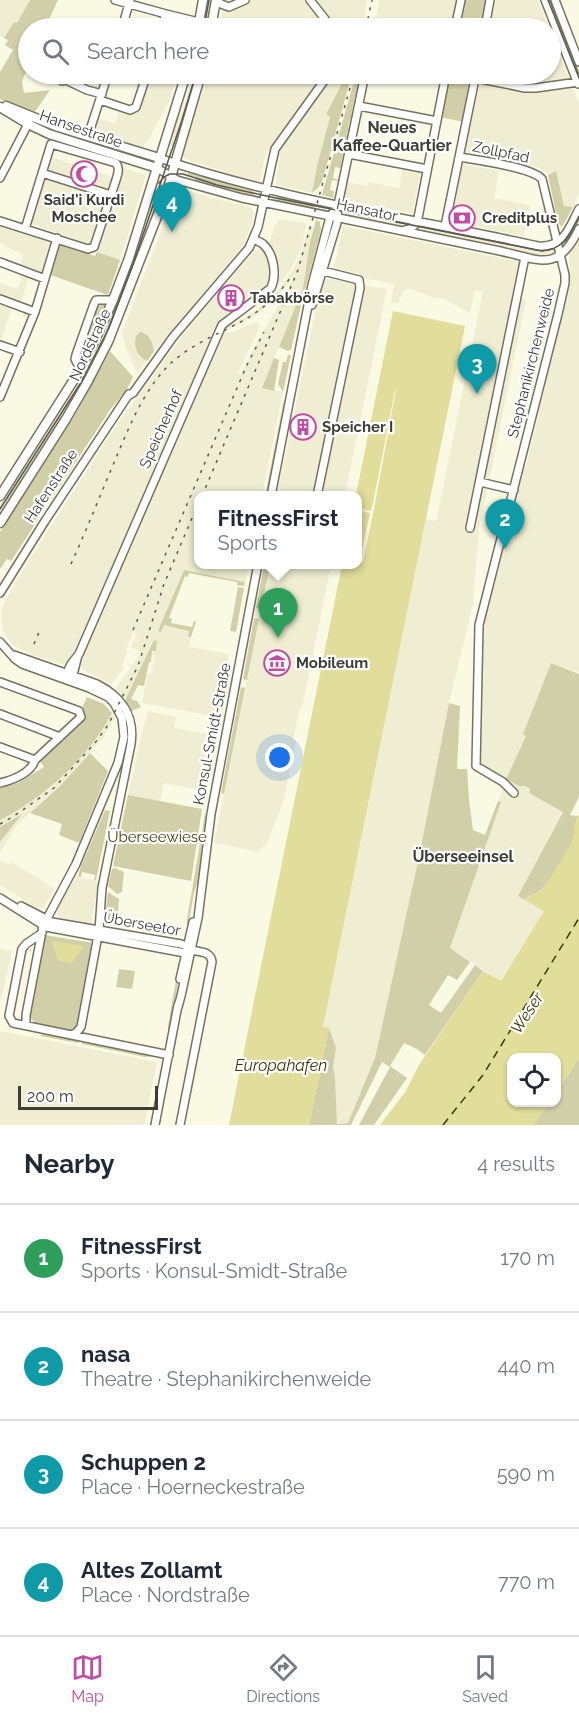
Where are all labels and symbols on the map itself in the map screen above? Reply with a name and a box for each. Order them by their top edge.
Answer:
street label: Hansestraße [37,106,125,152]
district label: Neues Kaffee-Quartier [332,118,452,155]
street label: Zollpfad [471,137,531,167]
mosque icon: Said'i Kurdi Moschee [69,159,99,189]
pin: 4 [152,182,192,232]
place label: Said'i Kurdi Moschee [44,191,124,226]
street label: Hansator [335,195,400,225]
bank icon: Creditplus [447,203,477,233]
place label: Creditplus [482,209,557,227]
building icon: Tabakbörse [216,283,246,313]
street label: Stephanikirchenweide [504,286,558,440]
place label: Tabakbörse [250,289,334,307]
street label: Nordstraße [65,306,115,384]
pin: 3 [458,344,496,394]
street label: Speicherhof [136,386,187,471]
building icon: Speicher I [288,412,318,442]
place label: Speicher I [322,418,393,436]
street label: Hafenstraße [21,446,82,526]
pin: 2 [486,500,524,549]
pin: 1 [258,588,298,638]
museum icon: Mobileum [262,648,292,678]
place label: Mobileum [296,654,368,672]
street label: Konsul-Smidt-Straße [189,661,235,807]
your location [265,743,294,772]
park label: Überseewiese [107,827,207,846]
district label: Überseeinsel [412,846,515,866]
street label: Überseetor [102,907,183,940]
water label: Weser [507,988,548,1037]
water label: Europahafen [235,1056,327,1075]
scale bar [18,1083,158,1110]

